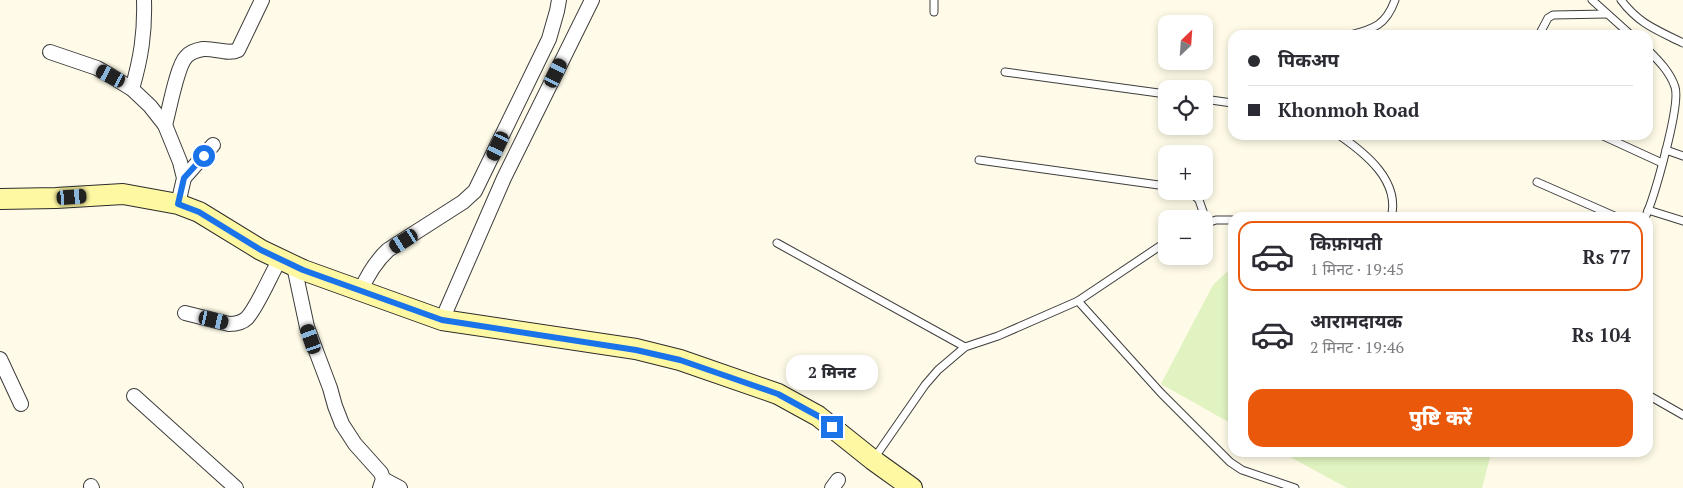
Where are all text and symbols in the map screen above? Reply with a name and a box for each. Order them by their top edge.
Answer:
north arrow [1158,15,1212,70]
map controls [1158,15,1213,265]
text: पिकअप [1278,47,1339,72]
car [542,56,569,90]
car [94,63,127,89]
button: locate [1158,80,1213,135]
text: Khonmoh Road [1278,97,1419,122]
car [484,129,511,163]
route start [193,145,215,167]
button: + [1158,145,1213,200]
car [56,188,87,206]
button: − [1158,210,1213,265]
car [387,227,420,255]
text: किफ़ायती [1310,230,1382,255]
icon: car [1250,234,1295,279]
text: Rs 77 [1583,244,1631,269]
text: 1 मिनट · 19:45 [1310,258,1404,280]
text: आरामदायक [1310,308,1402,333]
car [197,309,230,331]
icon: car [1250,312,1295,357]
car [299,322,322,356]
text: Rs 104 [1572,322,1631,347]
text: 2 मिनट · 19:46 [1310,336,1404,358]
callout: 2 मिनट [786,354,878,390]
text: 2 मिनट [808,361,856,383]
button: पुष्टि करें [1248,389,1633,447]
route end [821,416,843,438]

